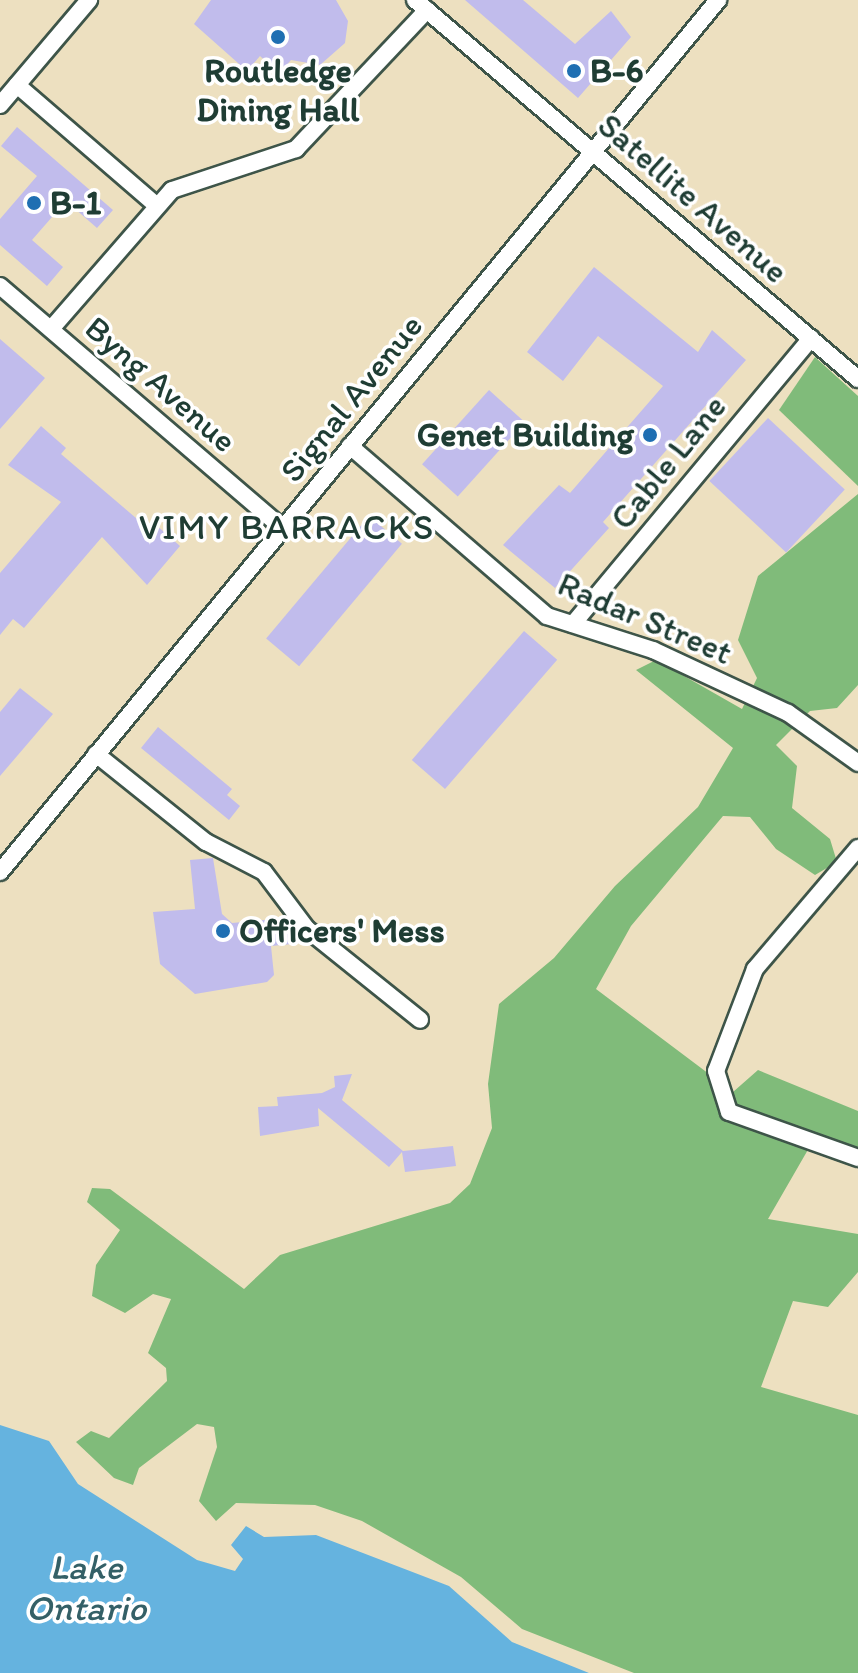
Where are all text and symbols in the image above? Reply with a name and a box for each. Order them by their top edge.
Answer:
marker: Routledge Dining Hall [269,28,287,46]
place label: Routledge Dining Hall [197,50,359,130]
place label: B-6 [590,51,644,91]
marker: B-6 [565,62,583,80]
street label: Satellite Avenue [590,105,796,291]
place label: B-1 [50,183,101,223]
marker: B-1 [25,194,43,212]
street label: Signal Avenue [271,306,431,490]
street label: Byng Avenue [77,307,245,461]
street label: Cable Lane [602,387,734,537]
place label: Genet Building [416,415,634,455]
marker: Genet Building [641,426,659,444]
district label: VIMY BARRACKS [138,505,436,549]
street label: Radar Street [552,563,738,673]
place label: Officers' Mess [239,911,445,951]
marker: Officers' Mess [214,922,232,940]
water label: Lake Ontario [26,1544,146,1629]

